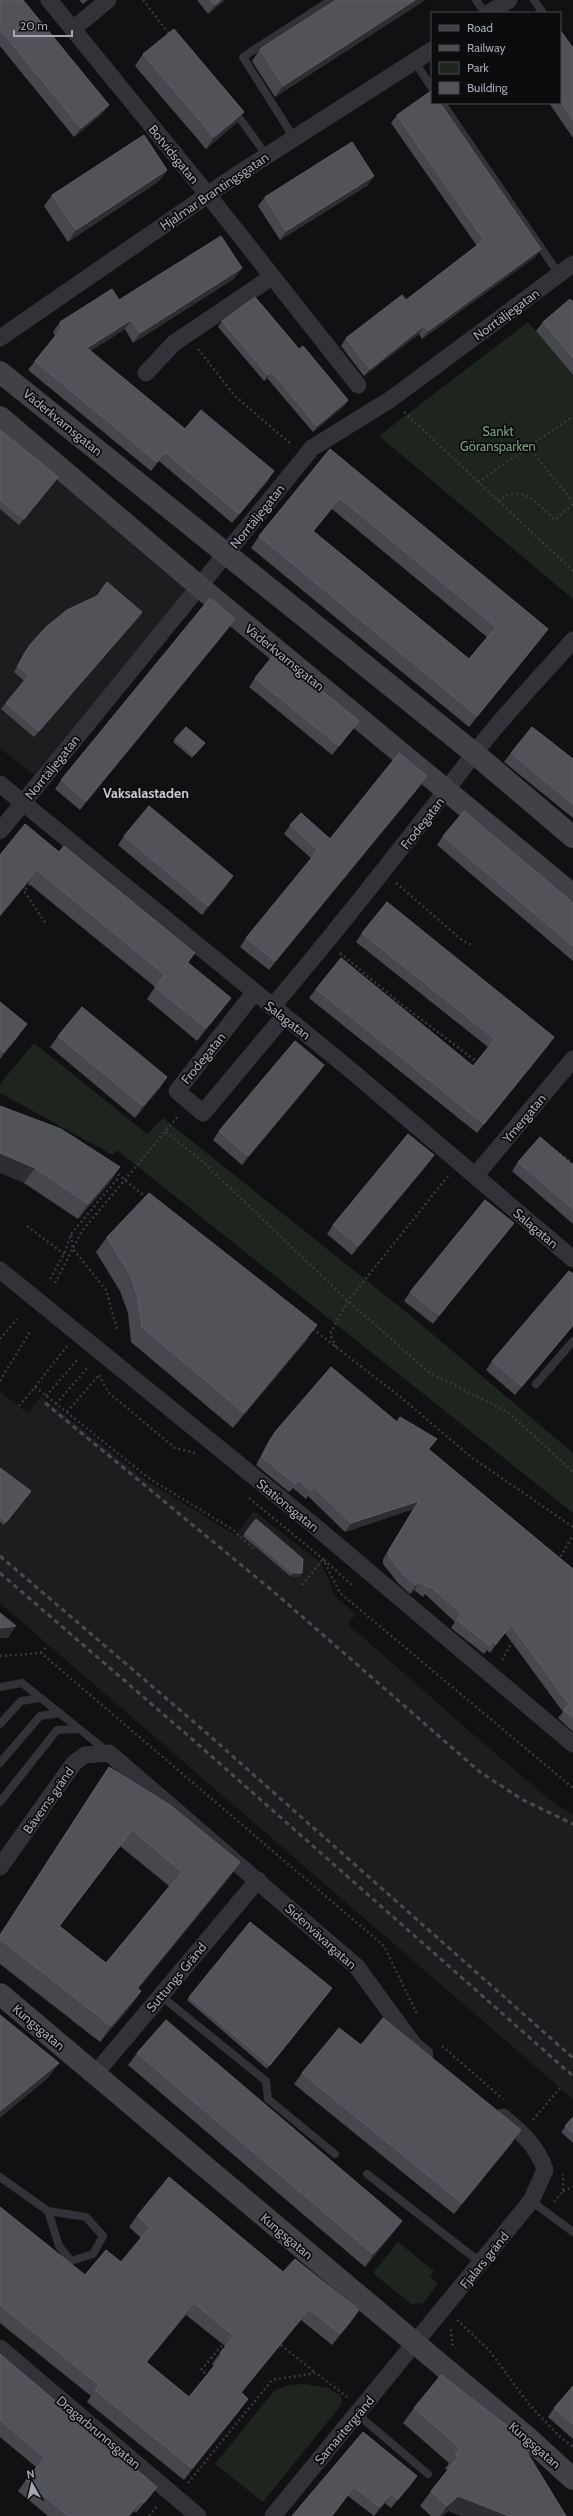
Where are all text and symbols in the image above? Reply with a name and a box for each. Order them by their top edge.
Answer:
scale bar [14,12,72,38]
legend [431,12,561,104]
text: 20 m [20,18,48,33]
text: Road [467,20,493,35]
text: Railway [467,40,505,55]
text: Park [467,60,489,75]
text: Building [467,80,509,95]
street label: Botvidsgatan [145,121,203,187]
street label: Hjalmar Brantingsgatan [157,149,272,234]
street label: Norrtäljegatan [470,285,543,344]
street label: Väderkvarnsgatan [20,385,106,459]
park label: Sankt Göransparken [460,423,536,454]
street label: Norrtäljegatan [226,481,289,552]
street label: Väderkvarnsgatan [242,620,328,694]
street label: Norrtäljegatan [21,732,84,803]
district label: Vaksalastaden [103,784,189,802]
street label: Frodegatan [397,794,447,852]
street label: Salagatan [262,997,314,1043]
street label: Frodegatan [177,1029,229,1087]
street label: Ymergatan [498,1090,549,1147]
street label: Salagatan [510,1205,562,1251]
street label: Stationsgatan [254,1475,322,1535]
street label: Bäverns gränd [19,1764,77,1836]
street label: Sidenvävargatan [282,1900,360,1972]
street label: Suttungs Gränd [142,1939,210,2015]
street label: Kungsgatan [10,2000,68,2054]
street label: Kungsgatan [258,2209,316,2263]
street label: Fjalars gränd [456,2228,513,2292]
street label: Dragarbrunnsgatan [54,2392,144,2472]
street label: Samaritergränd [311,2392,377,2468]
street label: Kungsgatan [506,2418,564,2472]
north arrow [12,2464,52,2504]
text: N [26,2467,35,2482]

